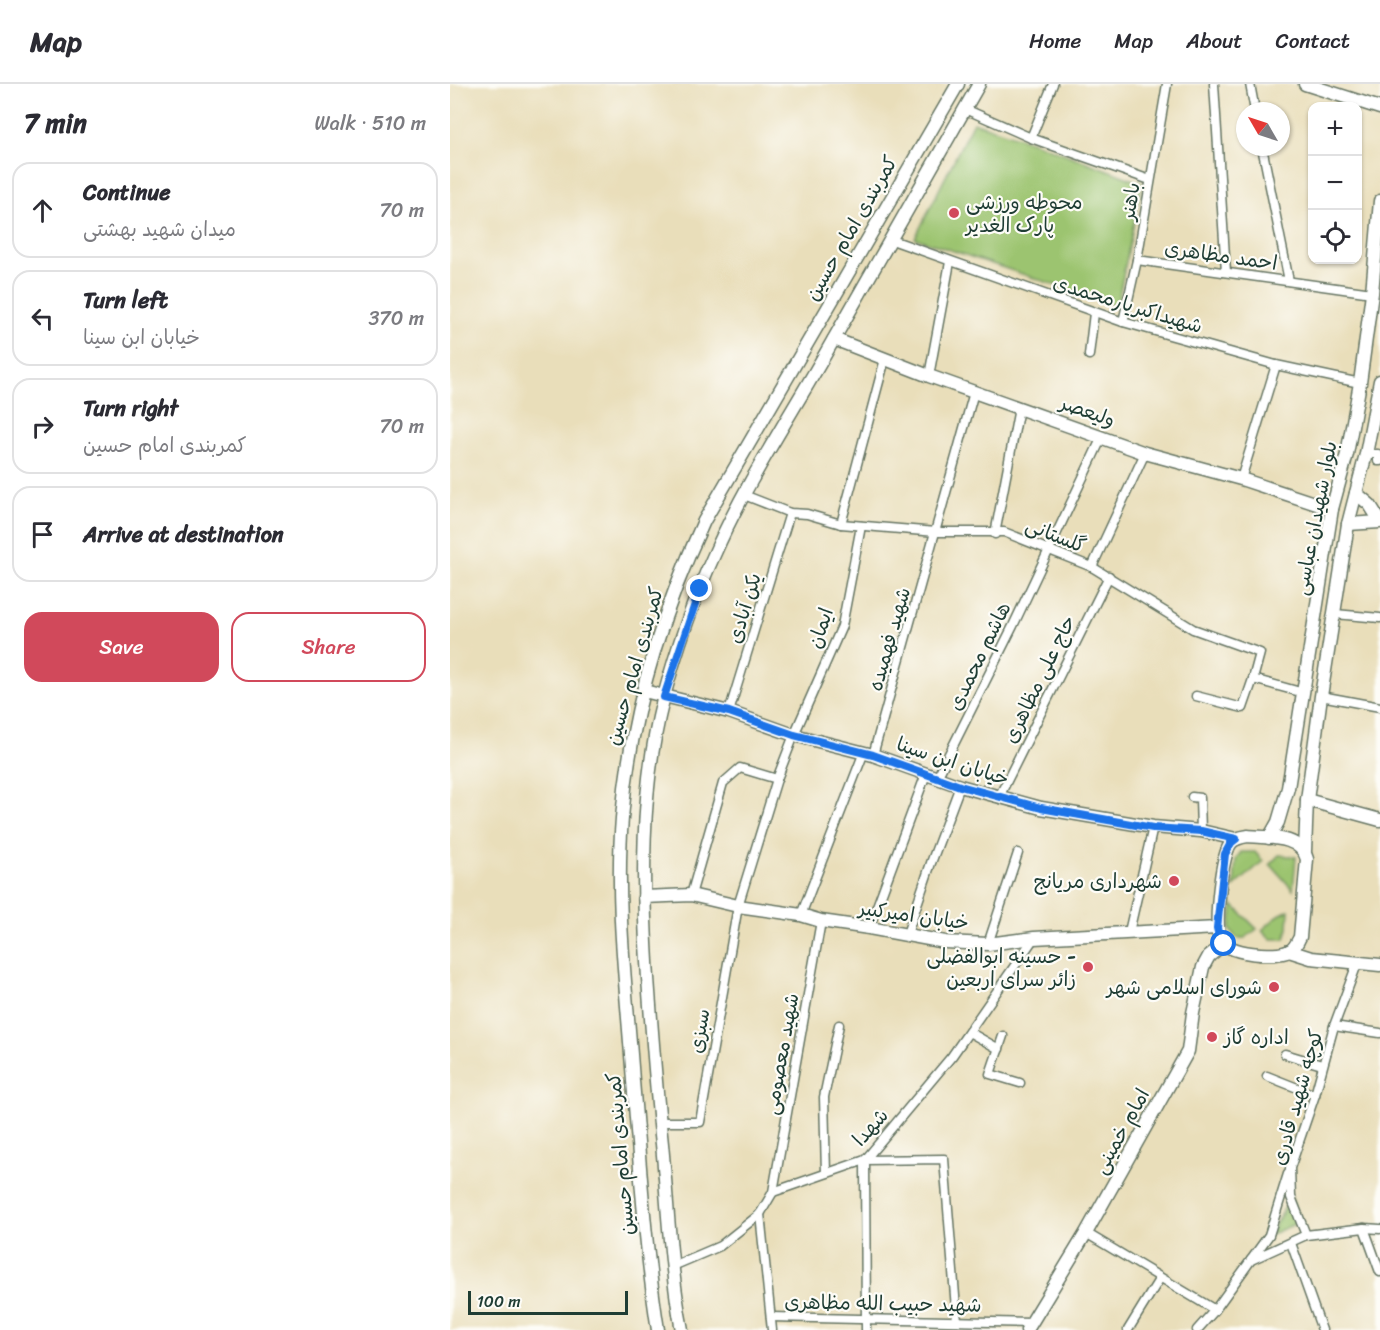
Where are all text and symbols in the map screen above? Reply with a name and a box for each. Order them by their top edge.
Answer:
text: Map [30,17,82,66]
text: Home [1029,22,1081,60]
text: Map [1114,22,1153,60]
text: About [1186,22,1243,60]
text: Contact [1276,22,1350,60]
text: 7 min [24,100,87,146]
north arrow [1236,102,1290,156]
map controls [1308,102,1362,264]
button: + [1308,102,1362,156]
text: Walk · 510 m [314,106,426,141]
street label: کمربندی امام حسین [795,149,907,308]
button: − [1308,156,1362,210]
text: Continue [83,173,171,212]
street label: باهنر [1110,180,1151,224]
place label: محوطه ورزشی پارک الغدیر [964,185,1083,243]
text: 70 m [379,193,424,228]
icon: ahead [26,194,59,227]
marker: محوطه ورزشی پارک الغدیر [947,206,961,220]
button: locate [1308,210,1362,264]
text: میدان شهید بهشتی [83,212,236,247]
street label: احمد مظاهری [1162,230,1280,281]
street label: شهیداکبریارمحمدی [1049,265,1207,344]
text: Turn left [83,281,168,320]
text: 370 m [368,301,424,336]
icon: left [26,302,59,335]
text: خیابان ابن سینا [83,320,200,355]
street label: ولیعصر [1053,385,1120,438]
text: Turn right [83,389,178,428]
text: 70 m [379,409,424,444]
icon: right [26,410,59,443]
text: کمربندی امام حسین [83,428,247,463]
street label: بلوار شهیدان عباسی [1283,438,1348,598]
street label: گلستانی [1020,508,1091,563]
text: Arrive at destination [83,515,284,554]
icon: arrive [26,518,59,551]
street label: یکن آبادی [717,568,772,648]
route end [686,575,712,601]
street label: کمربندی امام حسین [595,583,674,750]
street label: شهید فهمیده [858,583,921,695]
street label: هاشم محمدی [938,596,1021,717]
street label: ایمان [797,603,844,653]
street label: حاج علی مظاهری [993,609,1086,749]
button: Save [24,612,219,682]
button: Share [231,612,426,682]
street label: خیابان ابن سینا [892,727,1014,796]
place label: شهرداری مریانج [1034,864,1162,899]
marker: شهرداری مریانج [1167,874,1181,888]
street label: خیابان امیرکبیر [855,890,971,941]
route start [1210,930,1236,956]
place label: حسینه ابوالفضلی - زائر سرای اربعین [927,939,1076,997]
marker: حسینه ابوالفضلی - زائر سرای اربعین [1081,960,1095,974]
place label: شورای اسلامی شهر [1105,970,1262,1005]
marker: شورای اسلامی شهر [1267,980,1281,994]
street label: شهید معصومی [754,990,809,1118]
street label: سبزی [678,1006,721,1056]
place label: اداره گاز [1222,1020,1289,1055]
street label: کوچه شهید قادری [1261,1025,1334,1170]
marker: اداره گاز [1205,1030,1219,1044]
street label: کمربندی امام حسین [596,1071,645,1237]
street label: امام خمینی [1083,1082,1160,1181]
street label: شهدا [843,1100,897,1155]
street label: شهید حبیب الله مظاهری [784,1284,982,1323]
text: 100 m [477,1287,521,1316]
scale bar [468,1288,628,1316]

